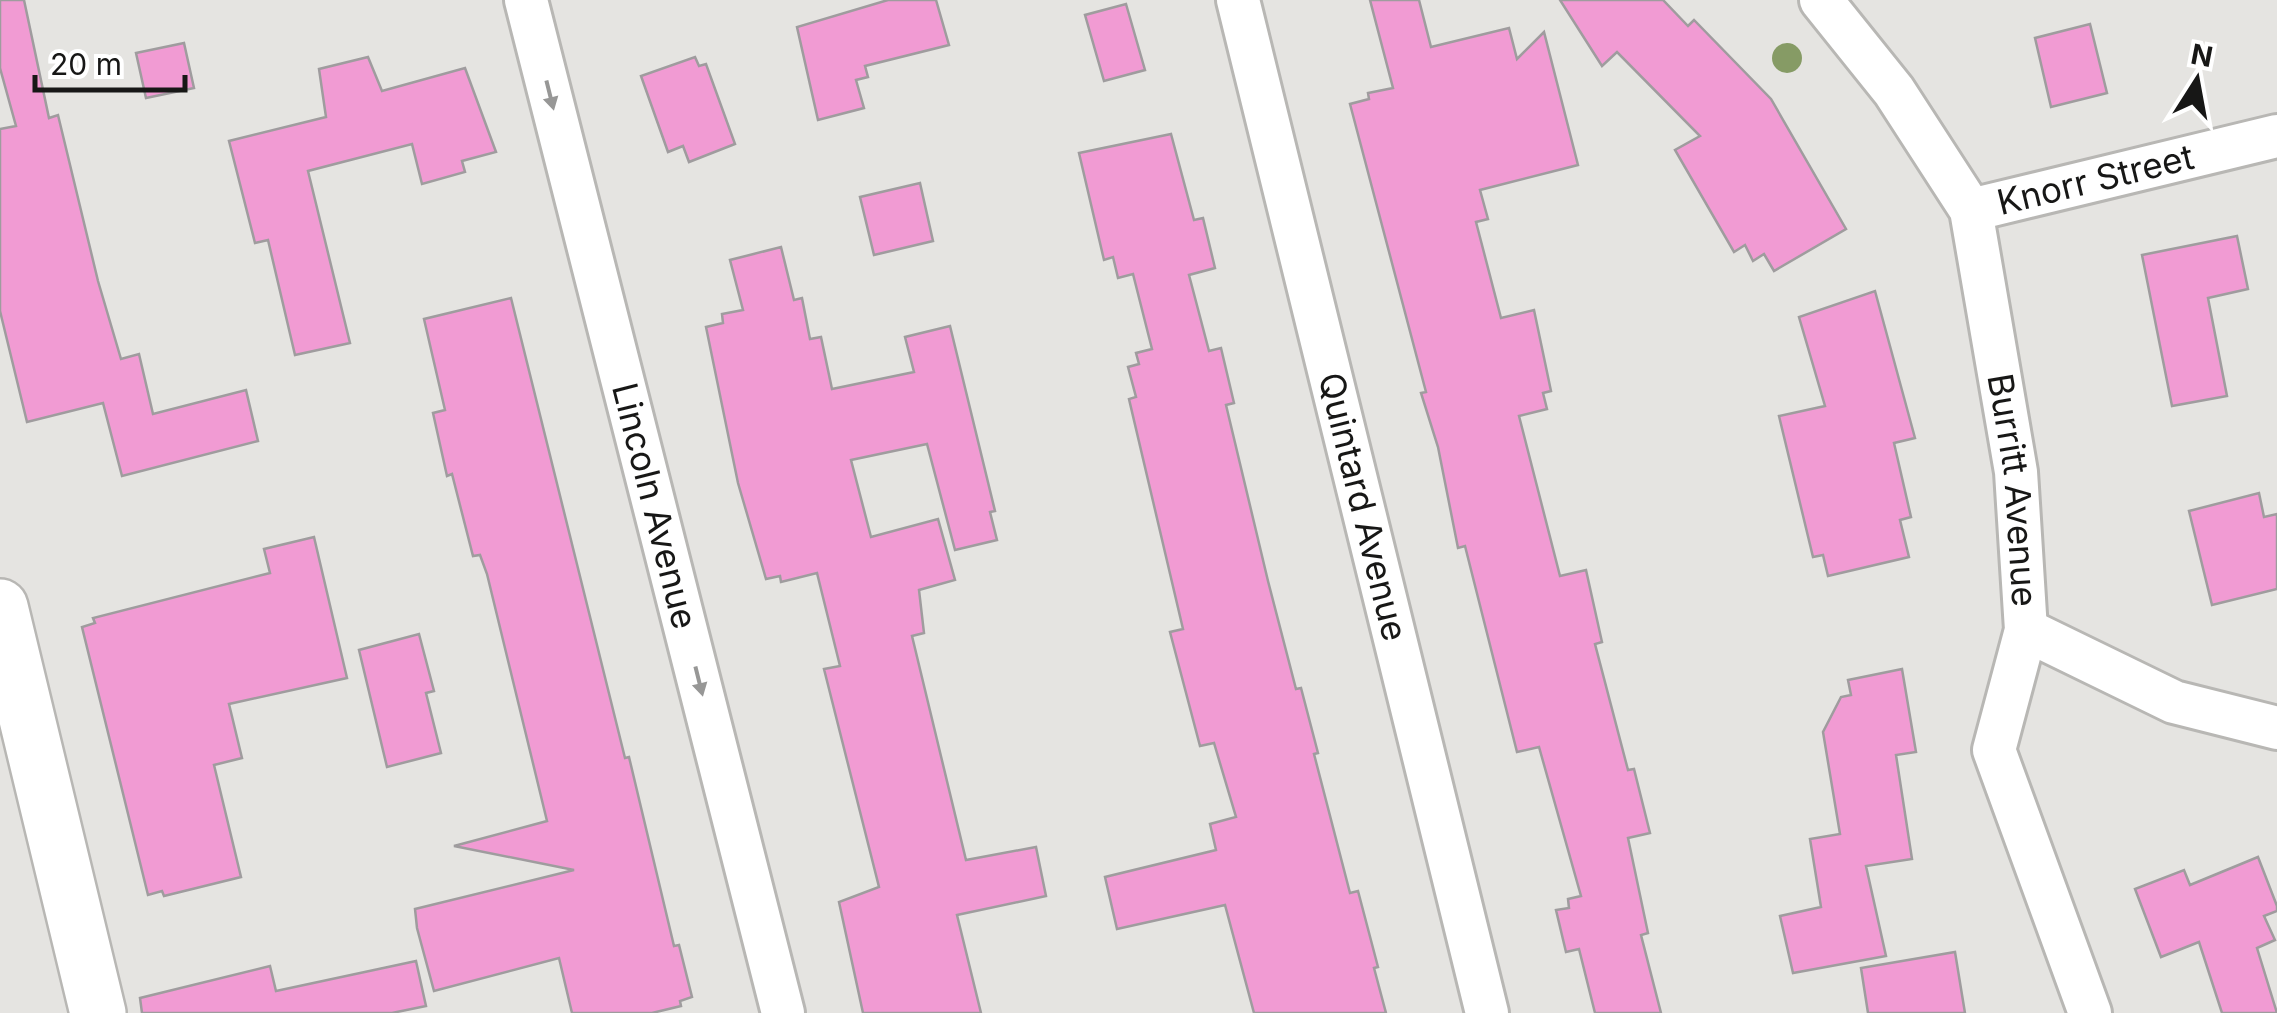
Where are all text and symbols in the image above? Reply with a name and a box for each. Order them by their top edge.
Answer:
scale bar [35,30,185,92]
north arrow [2147,30,2247,130]
text: N [2188,37,2215,74]
text: 20 m [50,46,122,82]
one-way arrow [543,79,558,110]
street label: Knorr Street [1993,135,2198,223]
street label: Quintard Avenue [1310,368,1417,645]
street label: Burritt Avenue [1979,370,2046,608]
street label: Lincoln Avenue [604,378,707,633]
one-way arrow [691,666,707,697]

